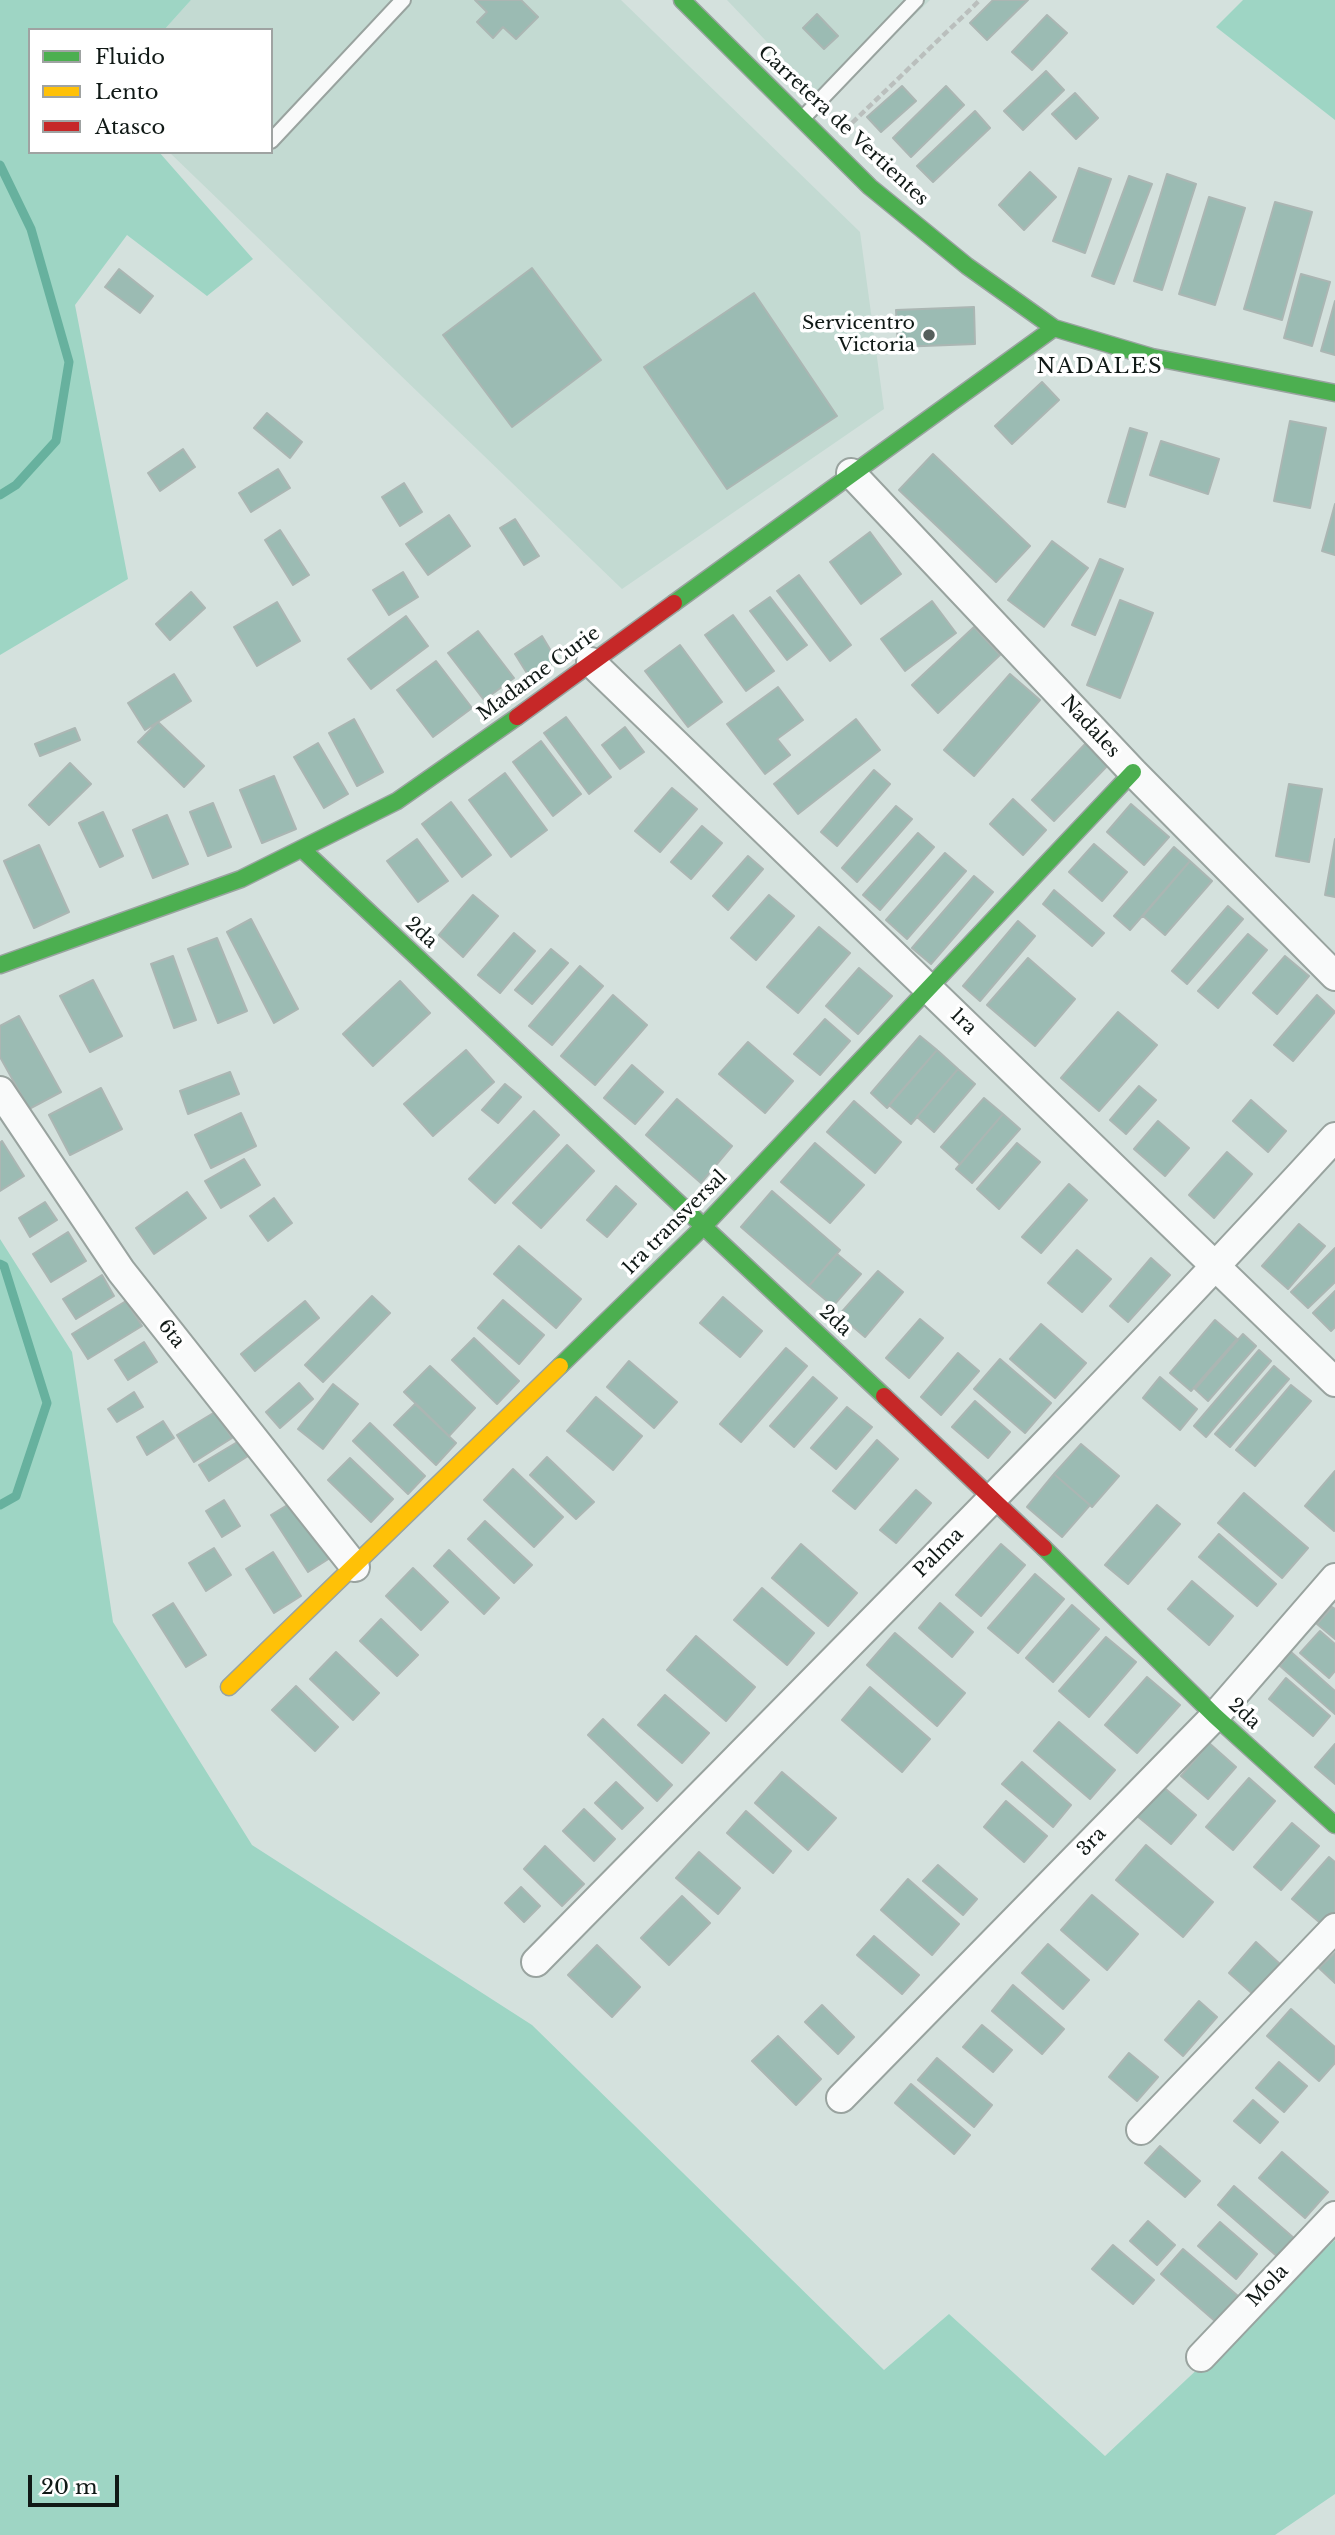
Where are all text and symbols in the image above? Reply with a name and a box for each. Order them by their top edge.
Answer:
legend [28,28,273,154]
street label: Carretera de Vertientes [753,41,933,211]
text: Fluido [95,44,165,70]
text: Lento [95,79,158,105]
text: Atasco [95,114,165,140]
place label: Servicentro Victoria [802,313,915,357]
marker: Servicentro Victoria [921,327,937,343]
district label: NADALES [1037,354,1163,380]
street label: Madame Curie [473,622,605,726]
street label: Nadales [1056,691,1124,763]
street label: 2da [400,913,442,953]
street label: 1ra [945,1004,981,1040]
street label: 1ra transversal [618,1166,732,1280]
street label: 2da [814,1301,856,1341]
street label: 6ta [153,1315,189,1353]
street label: Palma [910,1524,968,1582]
street label: 2da [1223,1694,1265,1734]
street label: 3ra [1073,1823,1111,1861]
street label: Mola [1243,2260,1293,2312]
scale bar [32,2462,122,2506]
text: 20 m [41,2474,98,2500]

